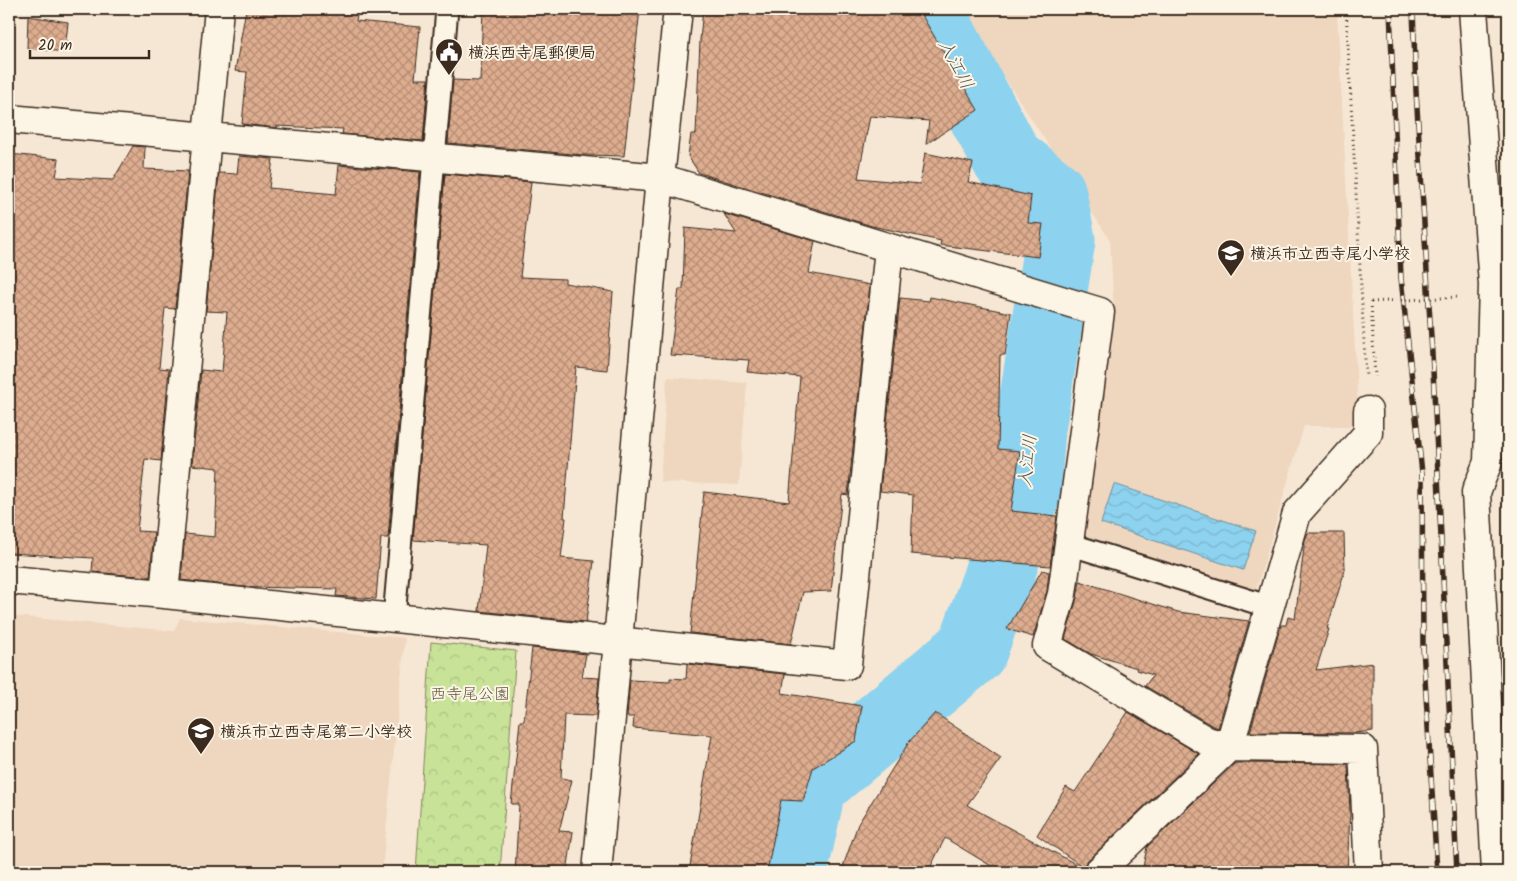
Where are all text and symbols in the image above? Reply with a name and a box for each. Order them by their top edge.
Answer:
scale bar [30,28,149,60]
text: 20 m [38,34,72,58]
water label: 入江川 [929,34,980,95]
public building icon: 横浜西寺尾郵便局 [434,37,464,76]
place label: 横浜西寺尾郵便局 [468,41,596,66]
school or university icon: 横浜市立西寺尾小学校 [1216,238,1246,277]
place label: 横浜市立西寺尾小学校 [1250,242,1410,267]
water label: 入江川 [1011,433,1046,490]
park label: 西寺尾公園 [430,682,510,707]
school or university icon: 横浜市立西寺尾第二小学校 [186,716,216,755]
place label: 横浜市立西寺尾第二小学校 [220,720,412,745]

